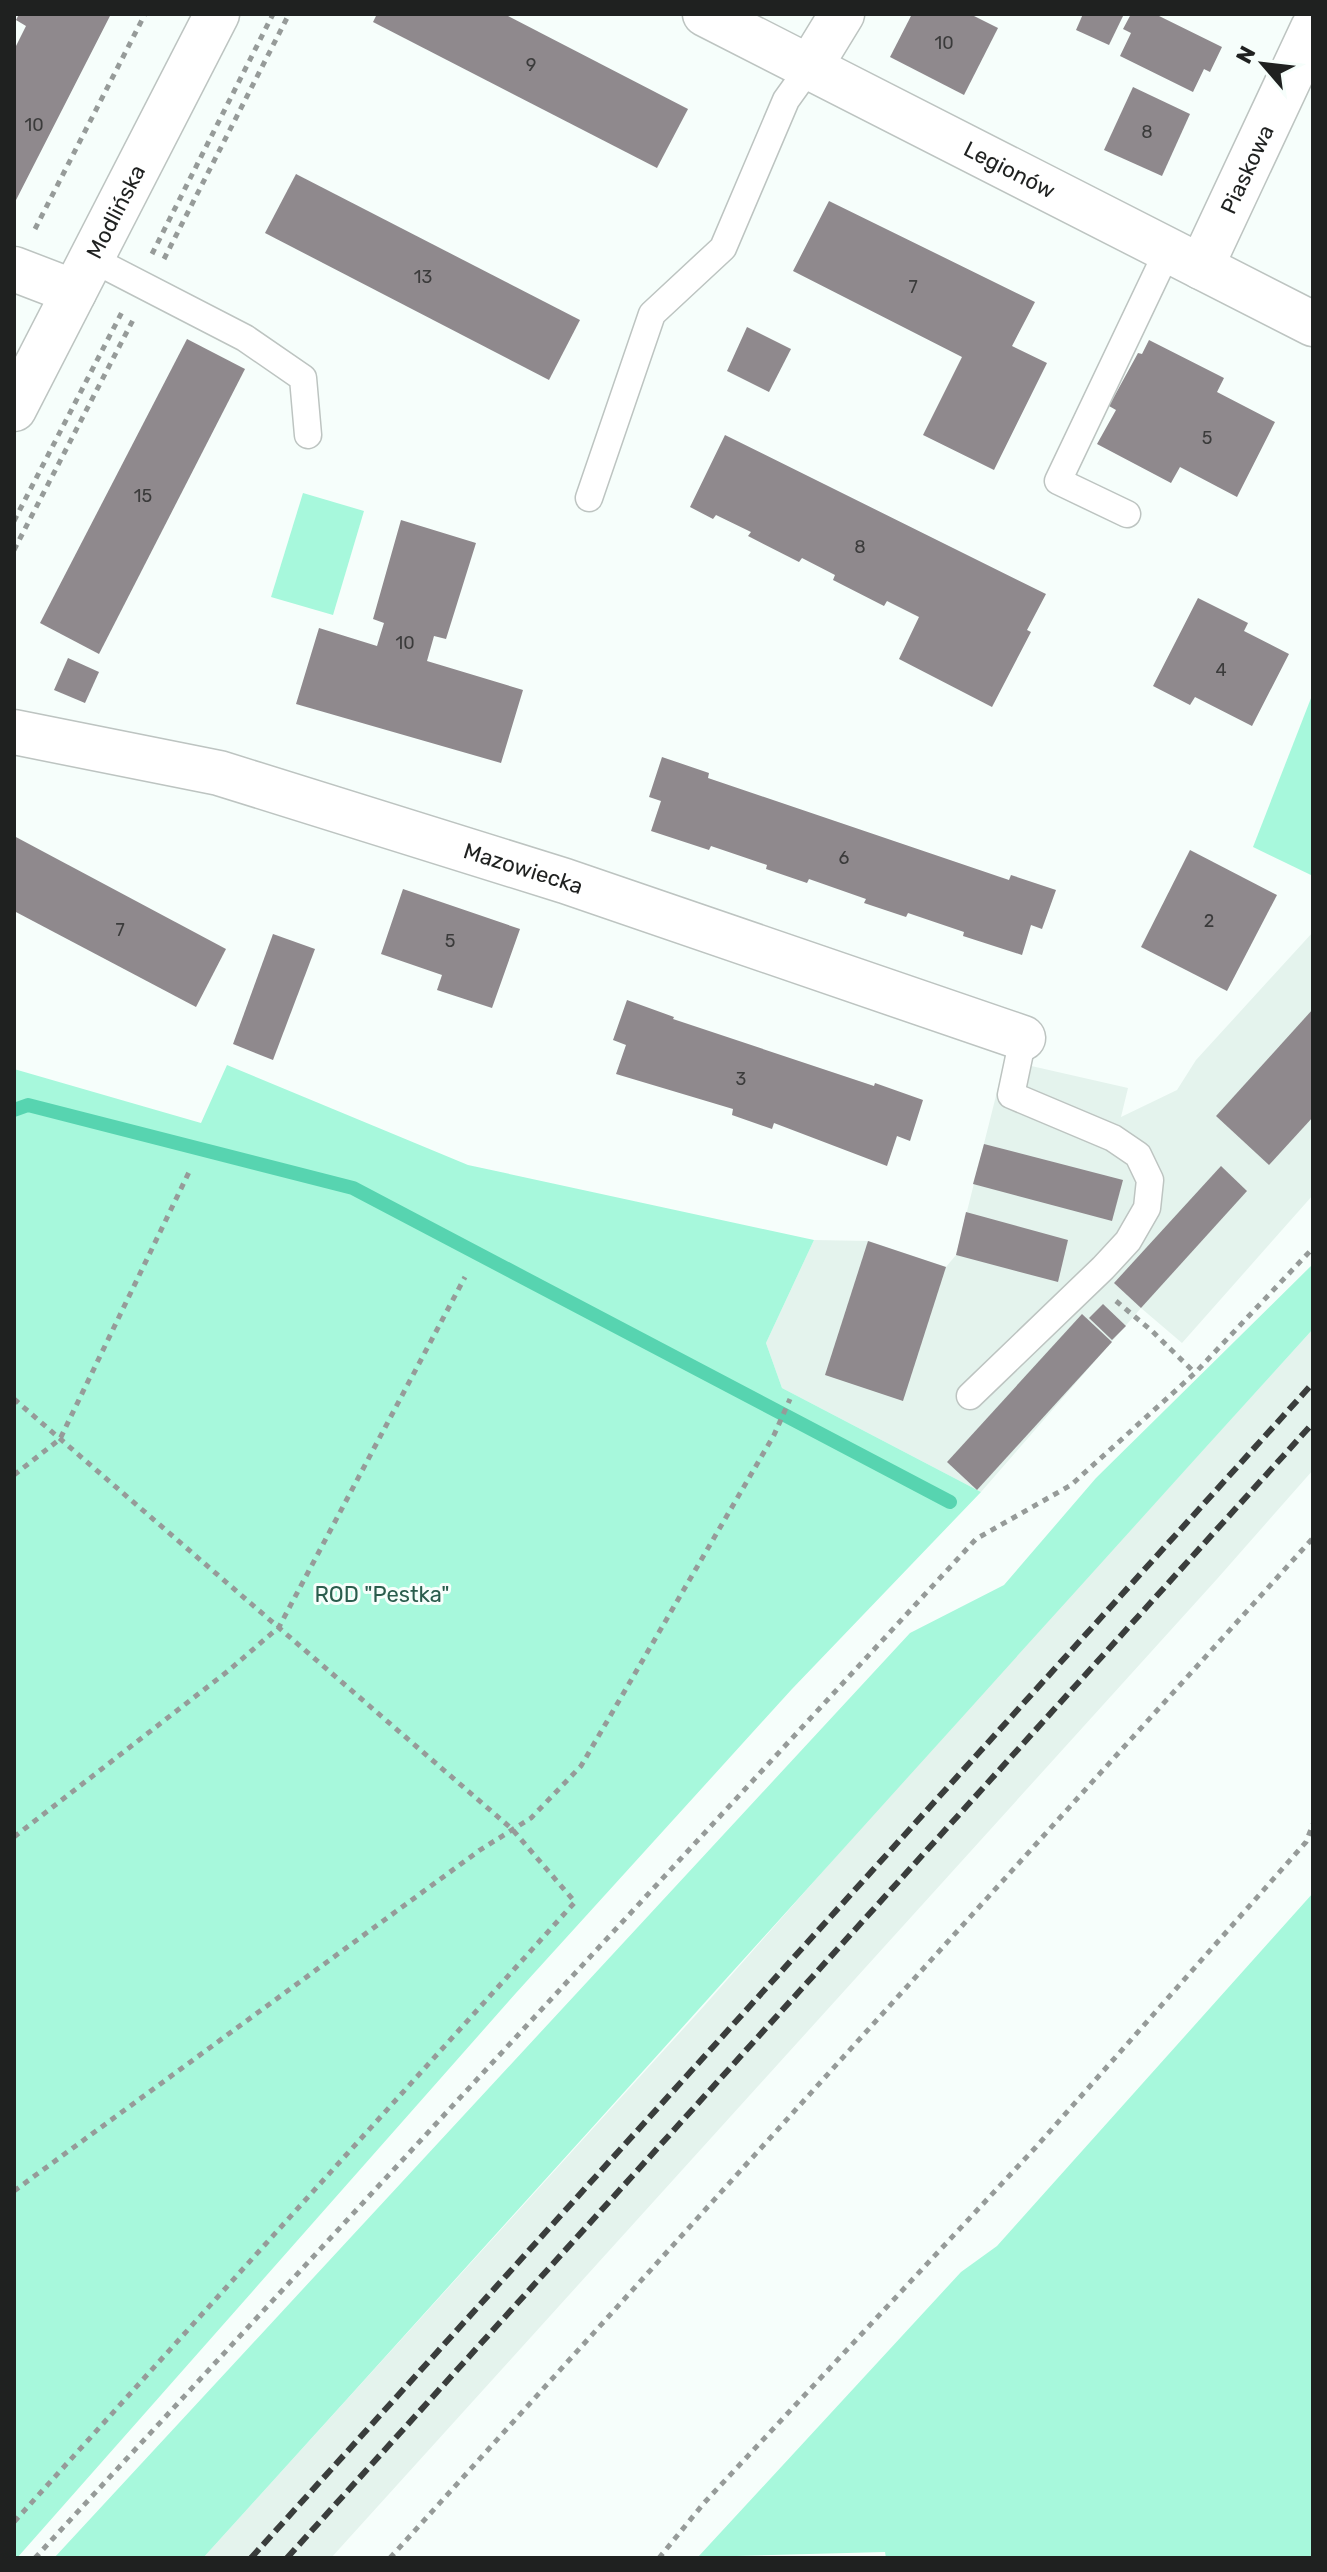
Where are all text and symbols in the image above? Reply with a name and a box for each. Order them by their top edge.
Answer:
north arrow [1223,24,1303,104]
house number: 10 [934,32,954,54]
text: N [1230,42,1261,68]
house number: 9 [526,54,536,76]
house number: 10 [24,114,44,136]
street label: Piaskowa [1215,120,1280,218]
house number: 8 [1141,121,1153,143]
street label: Legionów [959,135,1060,204]
street label: Modlińska [81,160,151,263]
house number: 13 [414,266,432,288]
house number: 7 [908,276,918,298]
house number: 5 [1202,427,1212,449]
house number: 15 [134,485,152,507]
house number: 8 [854,536,866,558]
house number: 10 [395,632,415,654]
house number: 4 [1215,659,1227,681]
street label: Mazowiecka [460,837,587,900]
house number: 6 [839,847,850,869]
house number: 2 [1204,910,1214,932]
house number: 7 [115,919,125,941]
house number: 5 [445,930,455,952]
house number: 3 [736,1068,746,1090]
park label: ROD "Pestka" [314,1581,450,1608]

